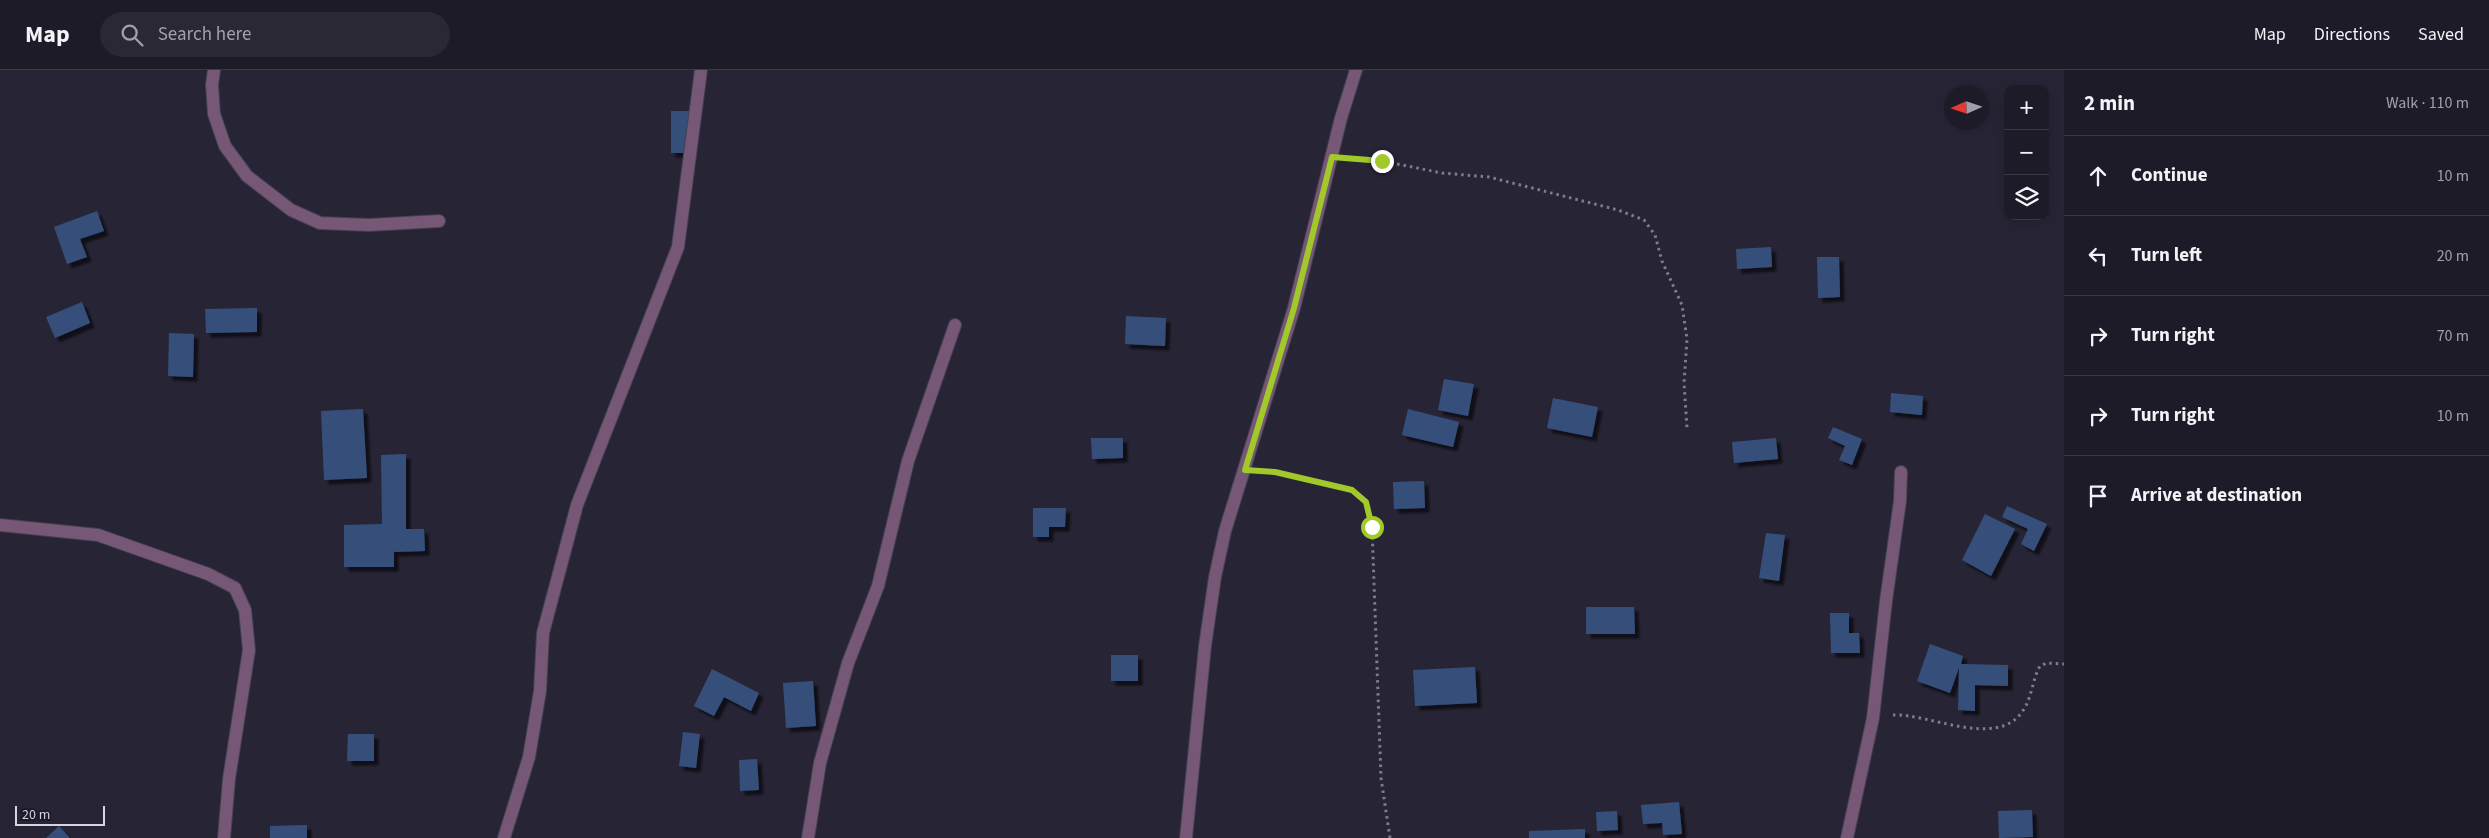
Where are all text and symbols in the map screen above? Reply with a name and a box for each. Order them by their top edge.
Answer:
search box [100,12,450,57]
text: Map [25,17,70,52]
icon: search [118,21,146,49]
text: Search here [158,21,251,48]
text: Map [2254,22,2286,47]
text: Directions [2314,22,2390,47]
text: Saved [2418,22,2464,47]
north arrow [1944,85,1989,130]
map controls [2004,85,2049,220]
button: + [2004,85,2049,130]
text: 2 min [2084,88,2135,118]
text: Walk · 110 m [2386,92,2469,114]
button: − [2004,130,2049,175]
route end [1371,150,1394,173]
icon: ahead [2084,162,2112,190]
text: Continue [2131,162,2208,189]
text: 10 m [2437,165,2469,187]
button: layers [2004,175,2049,220]
icon: left [2084,242,2112,270]
text: Turn left [2131,242,2202,269]
text: 20 m [2437,245,2469,267]
icon: right [2084,322,2112,350]
text: Turn right [2131,322,2215,349]
text: 70 m [2437,325,2469,347]
icon: right [2084,402,2112,430]
text: Turn right [2131,402,2215,429]
text: 10 m [2437,405,2469,427]
icon: arrive [2084,482,2112,510]
text: Arrive at destination [2131,482,2302,509]
route start [1361,516,1384,539]
scale bar [15,803,105,826]
text: 20 m [22,805,50,825]

